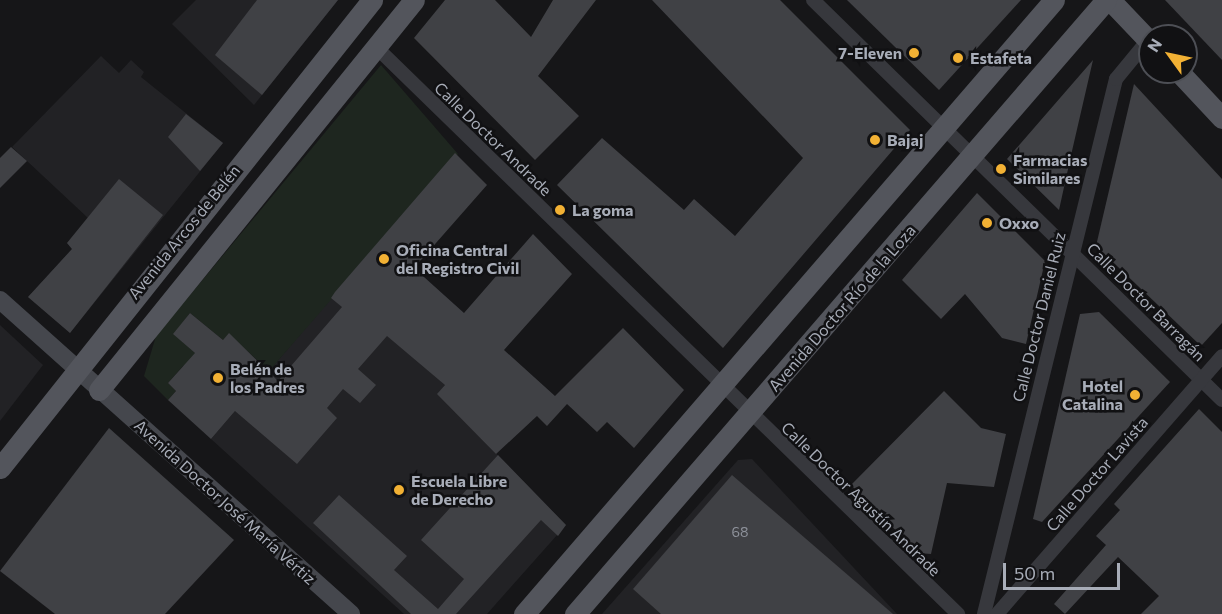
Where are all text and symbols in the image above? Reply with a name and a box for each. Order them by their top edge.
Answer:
north arrow [1138,24,1198,84]
text: N [1143,35,1165,55]
place label: 7-Eleven [838,43,902,63]
marker: 7-Eleven [907,46,921,60]
place label: Estafeta [970,48,1032,68]
marker: Estafeta [951,51,965,65]
street label: Calle Doctor Andrade [430,78,556,200]
place label: Bajaj [887,130,923,150]
marker: Bajaj [868,133,882,147]
place label: Farmacias Similares [1013,150,1087,188]
street label: Avenida Arcos de Belén [124,161,244,303]
marker: Farmacias Similares [994,162,1008,176]
place label: La goma [572,200,633,220]
marker: La goma [553,203,567,217]
place label: Oxxo [999,213,1039,233]
marker: Oxxo [980,216,994,230]
street label: Avenida Doctor Río de la Loza [764,221,920,395]
street label: Calle Doctor Daniel Ruiz [1009,230,1069,404]
street label: Calle Doctor Barragán [1083,239,1209,365]
place label: Oficina Central del Registro Civil [396,240,519,278]
marker: Oficina Central del Registro Civil [377,252,391,266]
place label: Belén de los Padres [230,359,305,397]
marker: Belén de los Padres [211,371,225,385]
place label: Hotel Catalina [1062,376,1123,414]
marker: Hotel Catalina [1128,388,1142,402]
street label: Calle Doctor Lavista [1042,413,1152,535]
street label: Avenida Doctor José María Vértiz [130,416,320,588]
street label: Calle Doctor Agustín Andrade [777,418,945,580]
place label: Escuela Libre de Derecho [411,471,507,509]
marker: Escuela Libre de Derecho [392,483,406,497]
house number: 68 [732,524,748,540]
scale bar [1006,551,1123,589]
text: 50 m [1014,562,1055,584]

